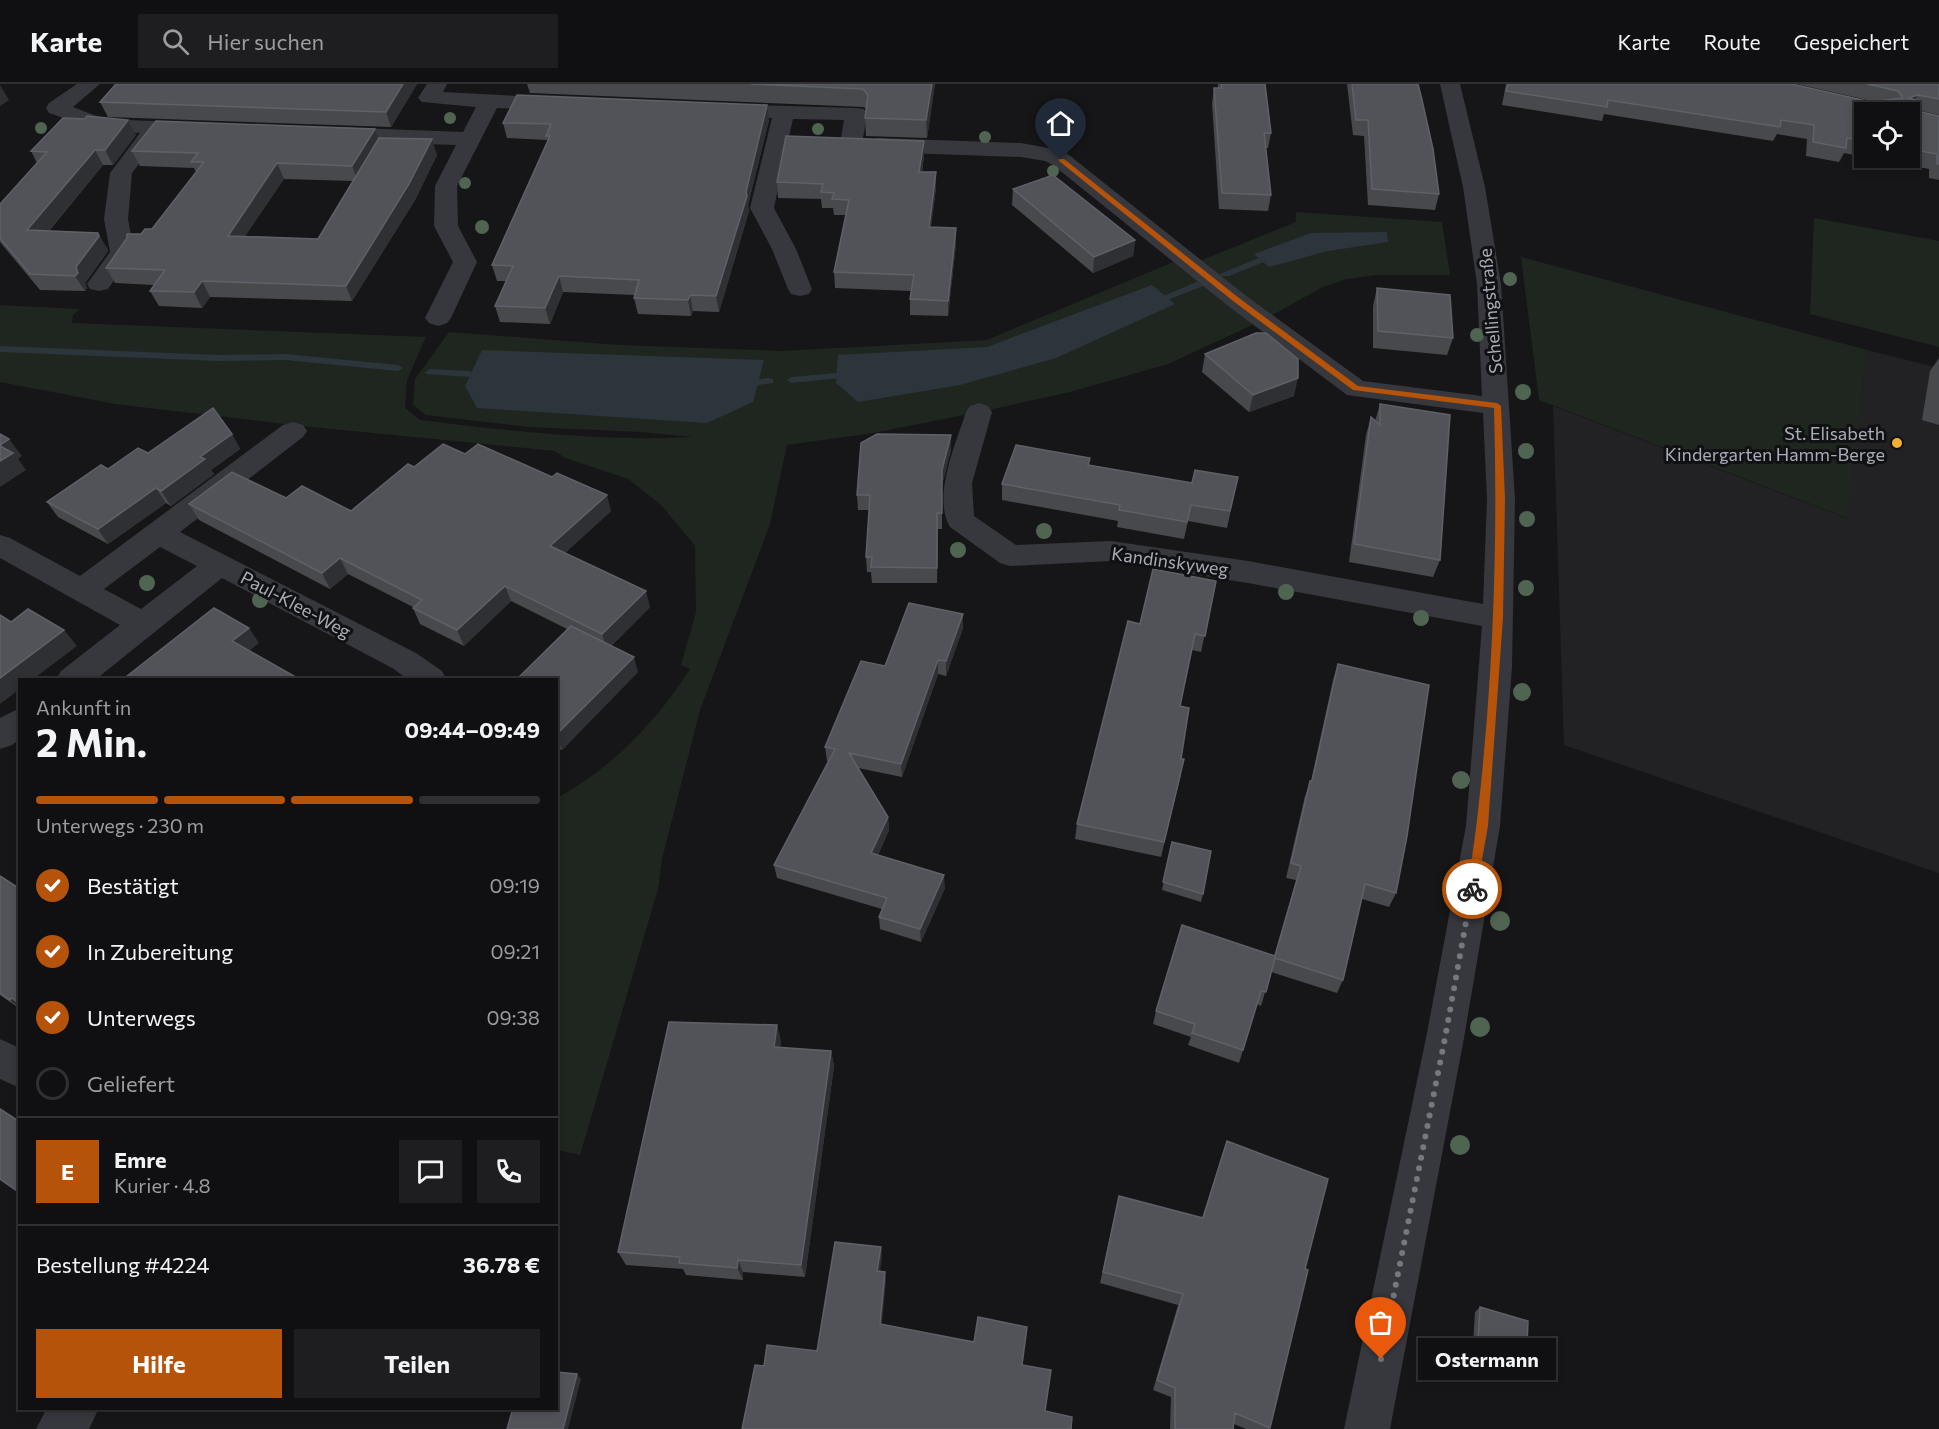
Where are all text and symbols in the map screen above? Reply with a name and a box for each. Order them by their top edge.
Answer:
search box [138,14,558,68]
text: Karte [30,24,102,58]
icon: search [159,25,192,58]
text: Hier suchen [207,28,324,55]
text: Karte [1617,29,1670,54]
text: Route [1703,29,1761,54]
text: Gespeichert [1794,29,1909,54]
pin [1035,98,1086,160]
map controls [1854,102,1920,168]
button: locate [1854,102,1920,168]
icon: home [1044,107,1077,140]
street label: Schellingstraße [1474,248,1506,374]
place label: St. Elisabeth Kindergarten Hamm-Berge [1665,422,1885,465]
marker: St. Elisabeth Kindergarten Hamm-Berge [1890,436,1904,450]
street label: Kandinskyweg [1110,542,1230,580]
street label: Paul-Klee-Weg [237,566,355,642]
text: Ankunft in [36,695,131,719]
text: 09:44–09:49 [404,716,540,743]
text: 2 Min. [36,717,147,765]
text: Unterwegs · 230 m [36,813,204,837]
courier [1442,859,1502,919]
icon: check [36,869,69,902]
text: Bestätigt [87,872,179,899]
text: 09:19 [489,873,540,897]
icon: bike [1456,873,1489,906]
icon: check [36,935,69,968]
text: In Zubereitung [87,938,233,965]
text: 09:21 [490,939,540,963]
icon: check [36,1001,69,1034]
text: Unterwegs [87,1004,196,1031]
text: 09:38 [487,1005,540,1029]
text: Geliefert [87,1070,175,1097]
button: chat [399,1140,462,1203]
button: phone [477,1140,540,1203]
text: Emre [114,1146,167,1173]
text: E [61,1158,74,1185]
text: Kurier · 4.8 [114,1173,211,1197]
text: Bestellung #4224 [36,1251,210,1278]
text: 36.78 € [463,1251,540,1278]
pin [1355,1297,1406,1359]
icon: bag [1364,1306,1397,1339]
button: Hilfe [36,1329,282,1398]
button: Teilen [294,1329,540,1398]
callout: Ostermann [1417,1338,1555,1380]
text: Ostermann [1435,1347,1539,1371]

